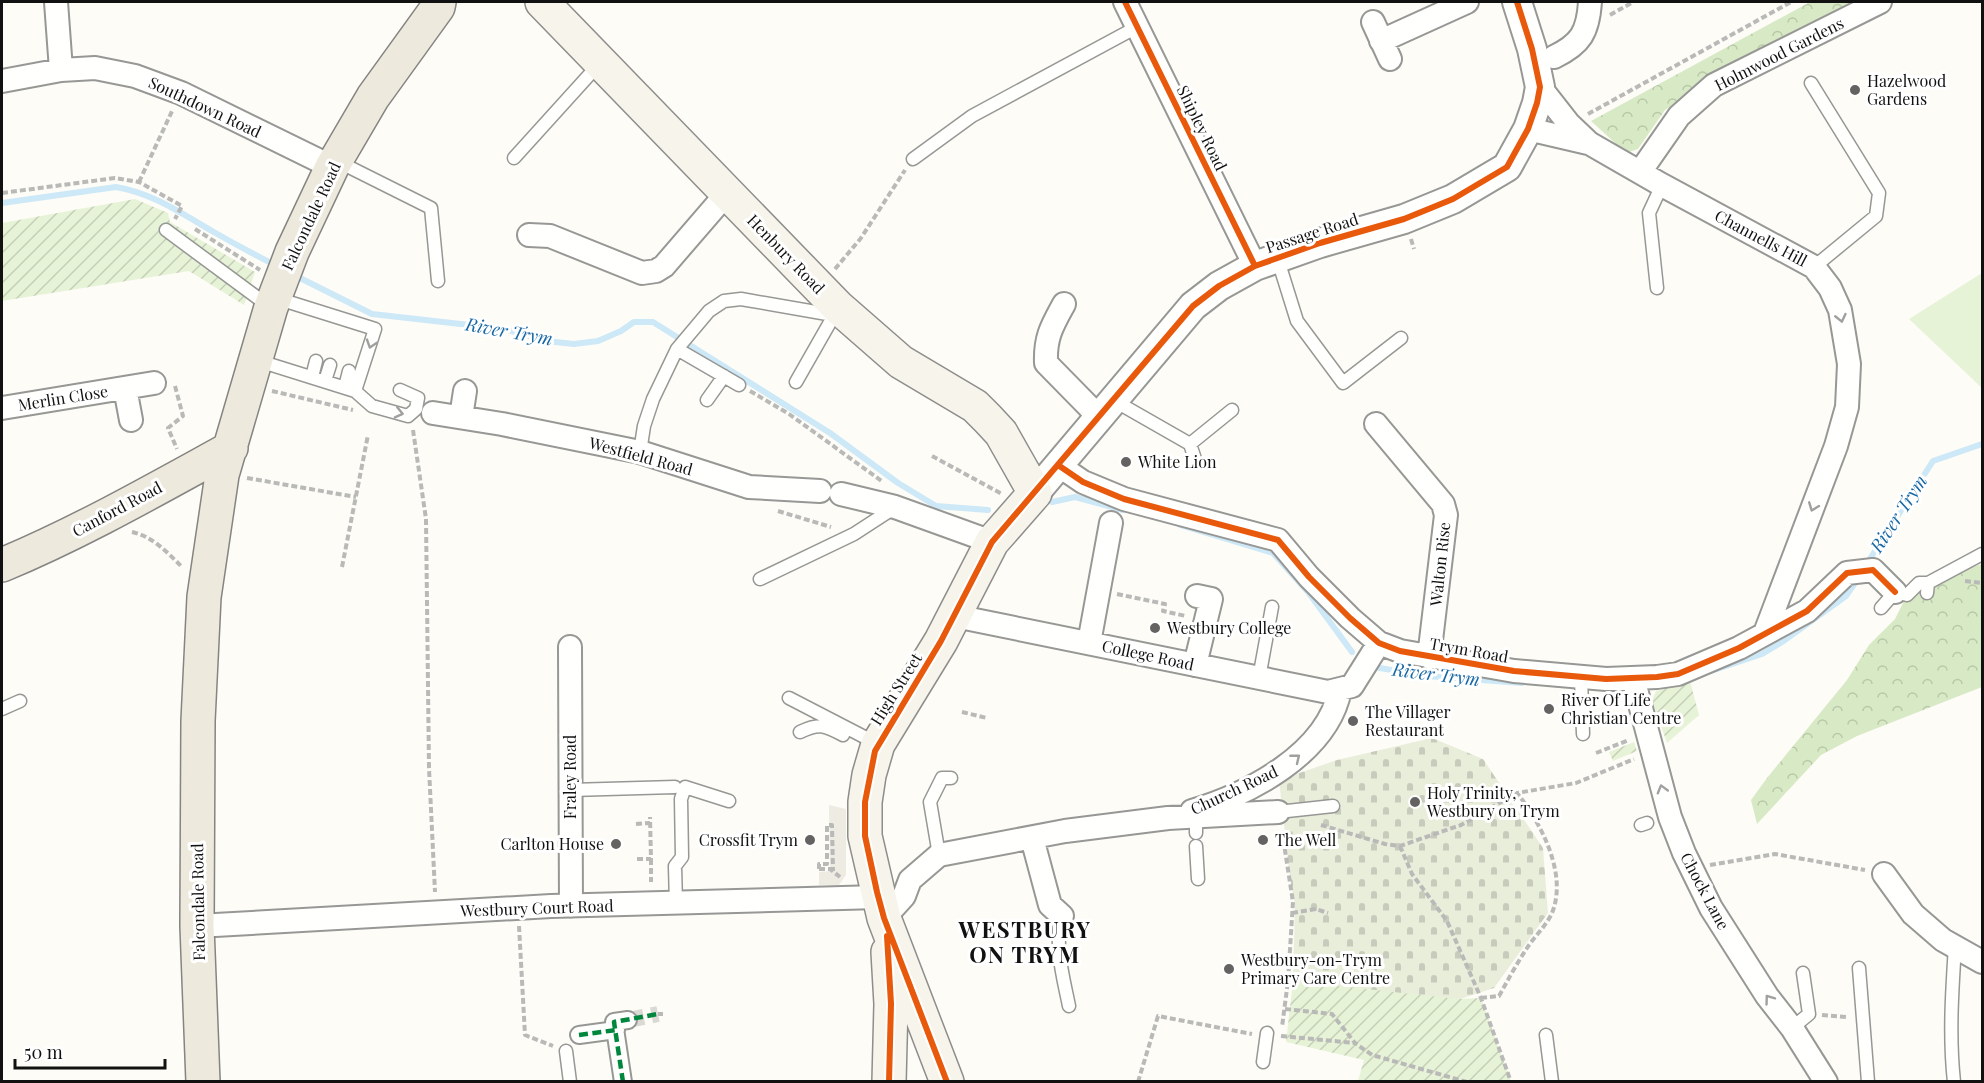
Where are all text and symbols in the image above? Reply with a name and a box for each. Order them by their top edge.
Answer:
street label: Holmwood Gardens [1711,12,1847,95]
place label: Hazelwood Gardens [1867,70,1946,109]
street label: Southdown Road [145,71,265,142]
street label: Shipley Road [1173,82,1232,174]
marker: Hazelwood Gardens [1848,83,1862,97]
street label: Falcondale Road [276,158,345,273]
street label: Channells Hill [1711,204,1811,271]
street label: Passage Road [1263,208,1361,257]
street label: Henbury Road [743,209,830,298]
water label: River Trym [463,311,555,350]
one-way arrow [1834,313,1847,323]
one-way arrow [365,338,378,349]
street label: Merlin Close [16,380,109,415]
one-way arrow [394,405,404,418]
street label: Westfield Road [586,431,695,479]
place label: White Lion [1137,451,1217,472]
marker: White Lion [1119,455,1133,469]
water label: River Trym [1864,470,1932,558]
street label: Canford Road [68,476,165,541]
one-way arrow [1808,501,1820,512]
street label: Walton Rise [1425,521,1454,608]
place label: Westbury College [1166,617,1291,638]
marker: Westbury College [1148,621,1162,635]
street label: Trym Road [1428,632,1510,667]
street label: College Road [1100,635,1196,674]
street label: High Street [865,648,926,729]
water label: River Trym [1390,657,1481,691]
place label: River Of Life Christian Centre [1561,689,1681,728]
place label: The Villager Restaurant [1365,701,1451,740]
marker: River Of Life Christian Centre [1542,702,1556,716]
marker: The Villager Restaurant [1346,714,1360,728]
street label: Fraley Road [559,735,580,819]
one-way arrow [1289,754,1300,765]
street label: Church Road [1187,760,1281,819]
place label: Holy Trinity, Westbury on Trym [1426,782,1560,821]
one-way arrow [1657,784,1669,795]
marker: Holy Trinity, Westbury on Trym [1408,795,1422,809]
place label: Crossfit Trym [699,829,798,850]
place label: The Well [1275,829,1337,850]
place label: Carlton House [501,833,604,854]
marker: Crossfit Trym [803,833,817,847]
marker: The Well [1256,833,1270,847]
marker: Carlton House [609,837,623,851]
street label: Falcondale Road [186,843,209,961]
street label: Chock Lane [1676,848,1735,933]
street label: Westbury Court Road [459,894,614,921]
district label: WESTBURY ON TRYM [958,914,1091,969]
place label: Westbury-on-Trym Primary Care Centre [1240,949,1390,988]
marker: Westbury-on-Trym Primary Care Centre [1222,962,1236,976]
one-way arrow [1765,994,1776,1005]
scale bar [15,1032,165,1070]
text: 50 m [24,1040,63,1064]

